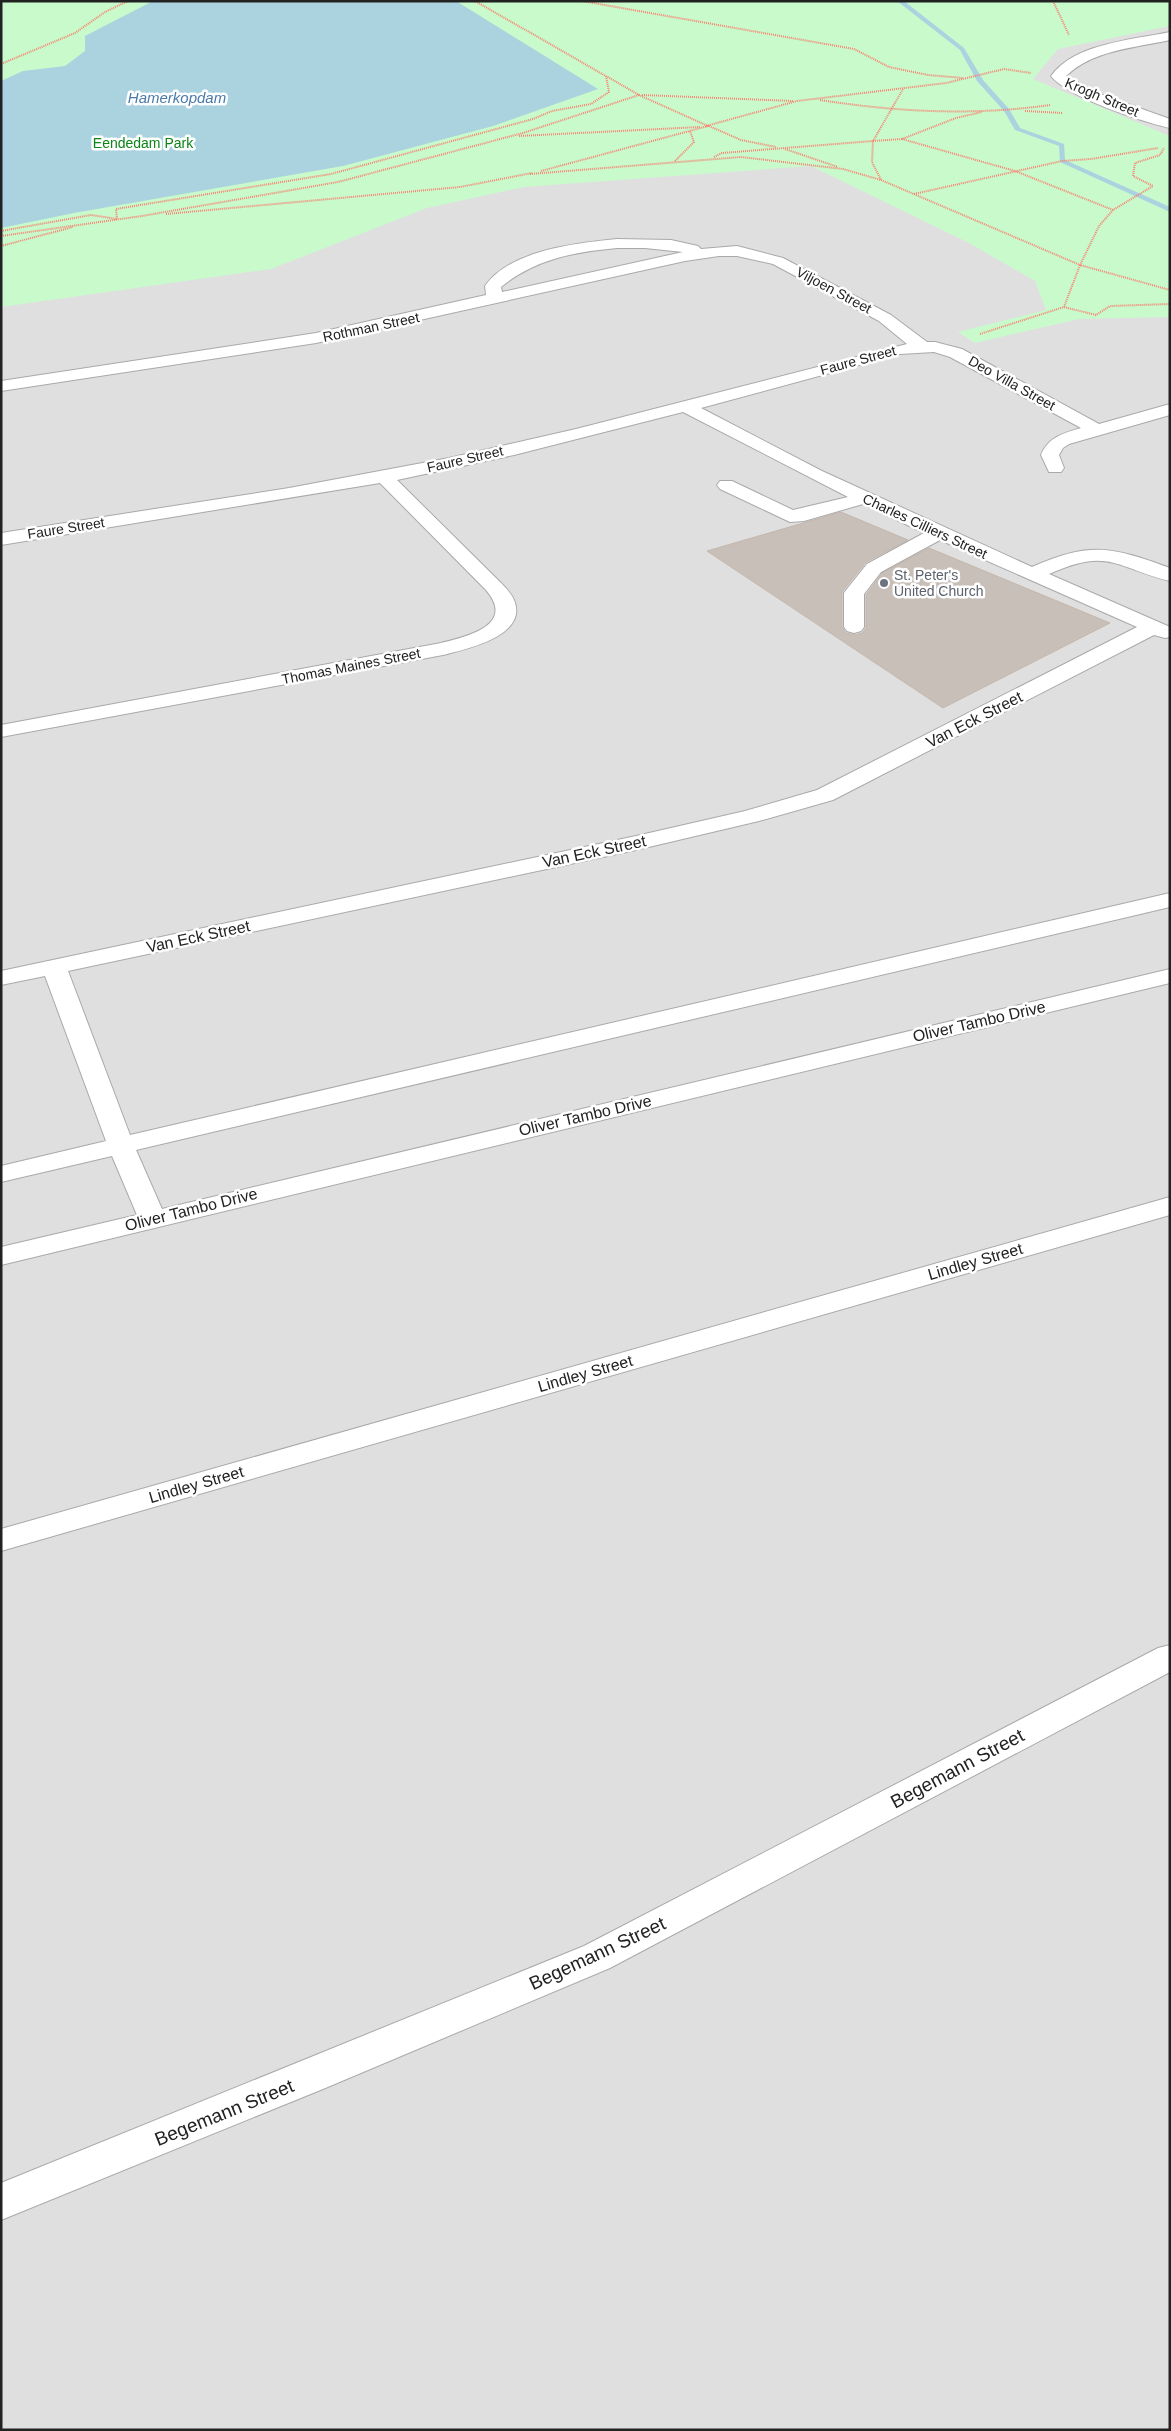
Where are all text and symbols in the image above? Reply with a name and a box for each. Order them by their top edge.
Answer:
street label: Krogh Street [1063,74,1141,120]
water label: Hamerkopdam [128,89,226,106]
park label: Eendedam Park [93,135,194,151]
street label: Viljoen Street [794,263,875,317]
street label: Rothman Street [321,309,421,345]
street label: Faure Street [818,342,898,378]
street label: Deo Villa Street [966,352,1058,414]
street label: Faure Street [425,442,505,476]
street label: Charles Cilliers Street [860,490,990,562]
street label: Faure Street [26,514,106,542]
place label: St. Peter's United Church [894,567,984,599]
marker: St. Peter's United Church [878,577,890,589]
street label: Thomas Maines Street [280,645,422,687]
street label: Van Eck Street [923,688,1026,751]
street label: Van Eck Street [541,832,648,871]
street label: Van Eck Street [145,917,252,956]
street label: Oliver Tambo Drive [911,998,1047,1045]
street label: Oliver Tambo Drive [517,1092,653,1139]
street label: Oliver Tambo Drive [123,1185,259,1234]
street label: Lindley Street [926,1240,1025,1283]
street label: Lindley Street [536,1352,635,1395]
street label: Lindley Street [147,1463,246,1506]
street label: Begemann Street [887,1724,1028,1812]
street label: Begemann Street [526,1912,669,1994]
street label: Begemann Street [152,2075,297,2150]

